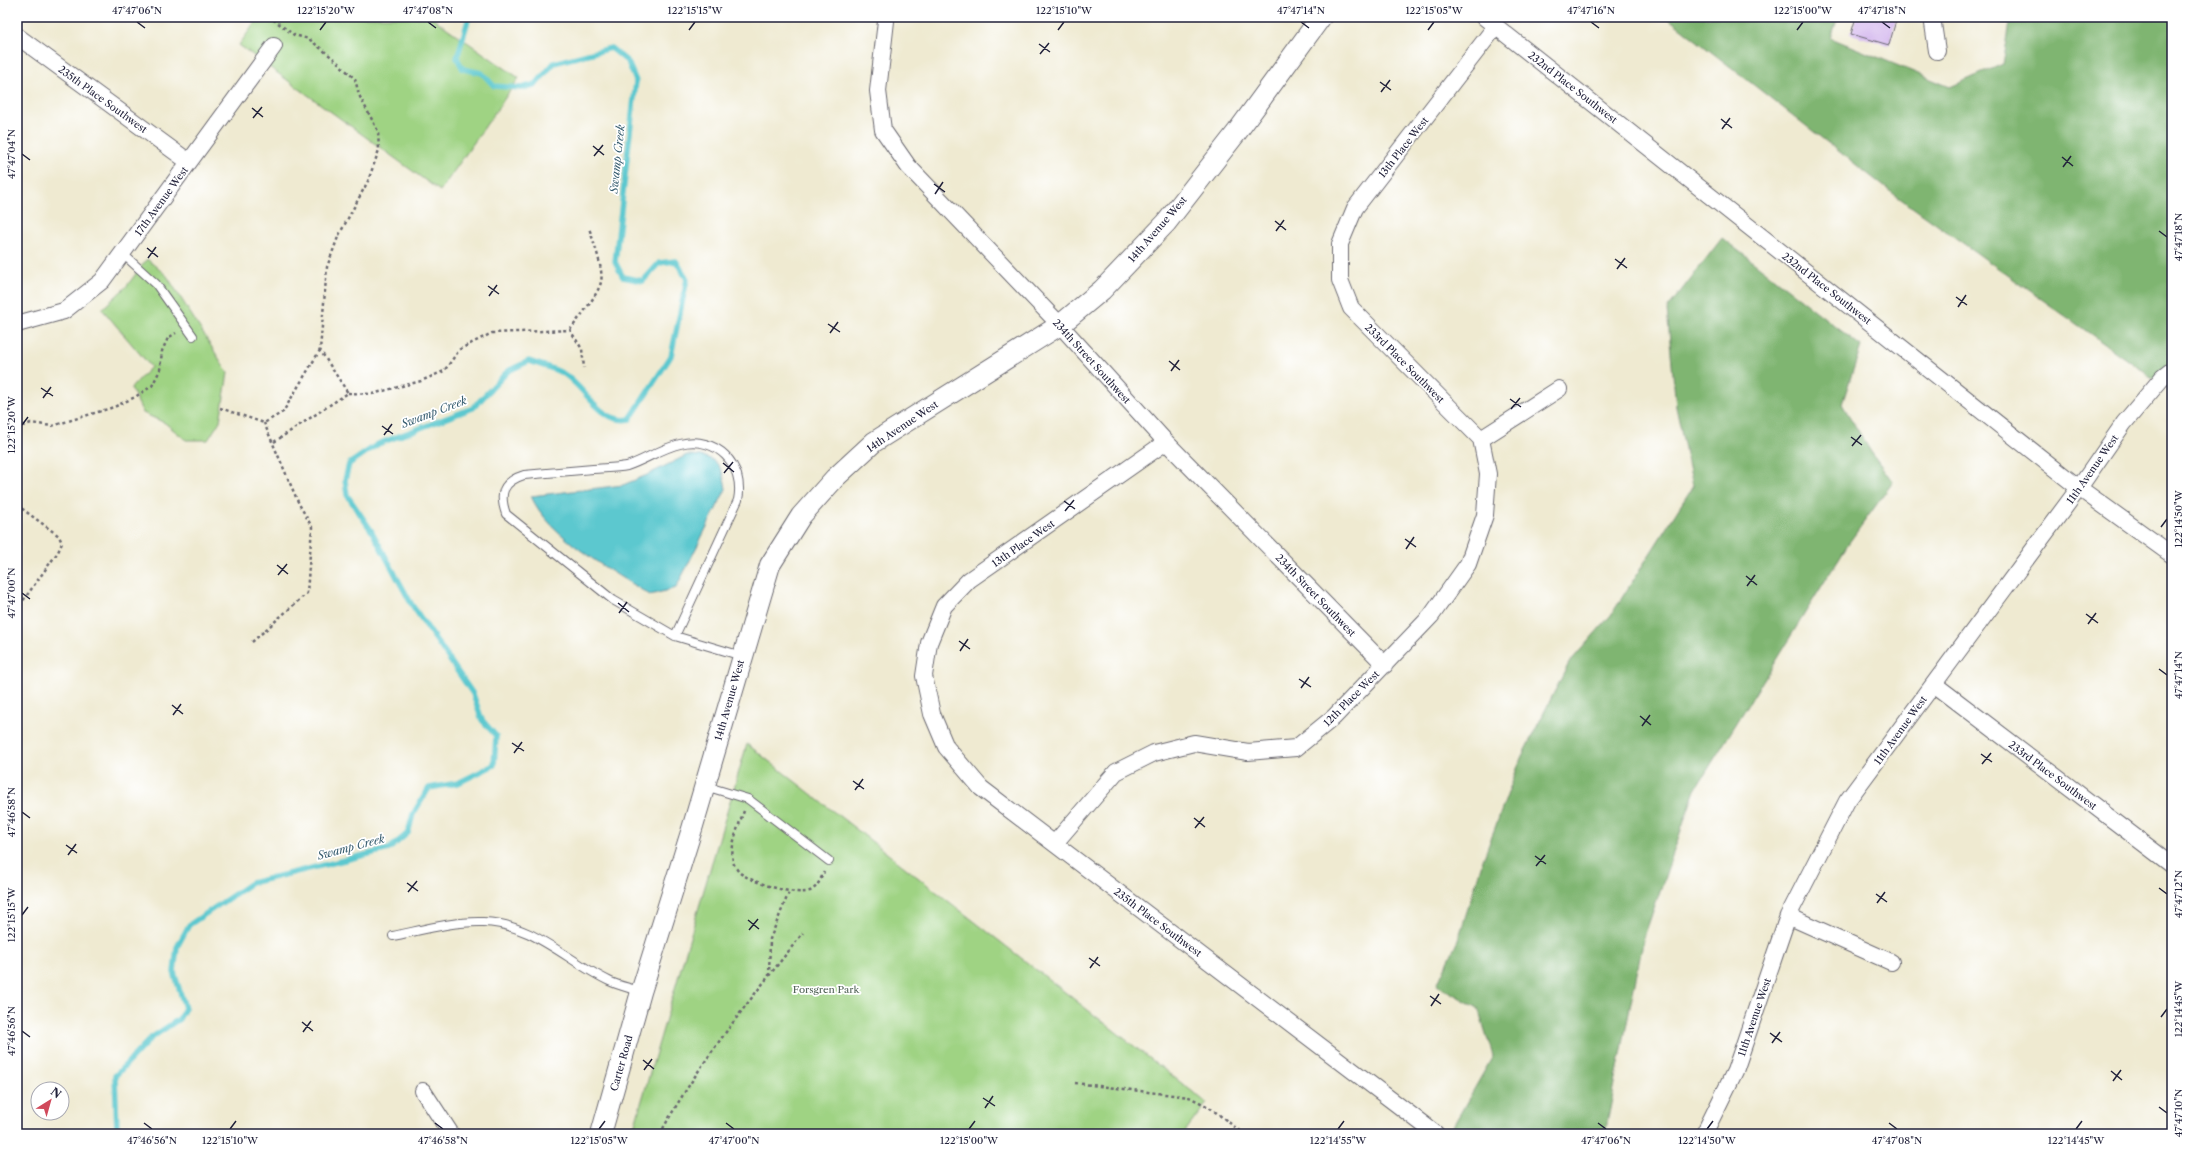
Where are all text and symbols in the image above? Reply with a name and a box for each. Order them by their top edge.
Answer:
text: 47°47'06"N [112,4,162,17]
text: 122°15'20"W [297,4,356,17]
text: 47°47'08"N [403,4,453,17]
text: 122°15'15"W [667,4,724,17]
text: 122°15'10"W [1036,4,1093,17]
text: 47°47'14"N [1277,4,1325,17]
text: 122°15'05"W [1405,4,1464,17]
text: 47°47'16"N [1567,4,1615,17]
text: 122°15'00"W [1774,4,1833,17]
text: 47°47'18"N [1858,4,1906,17]
street label: 232nd Place Southwest [1525,49,1620,127]
street label: 235th Place Southwest [56,63,150,136]
street label: 13th Place West [1376,114,1431,180]
water label: Swamp Creek [606,124,628,195]
text: 47°47'04"N [5,129,18,179]
street label: 17th Avenue West [132,164,191,239]
street label: 14th Avenue West [1125,193,1190,265]
text: 47°47'18"N [2172,213,2185,261]
street label: 232nd Place Southwest [1779,250,1874,328]
street label: 234th Street Southwest [1050,316,1133,407]
street label: 233rd Place Southwest [1362,321,1447,406]
water label: Swamp Creek [398,393,469,431]
text: 122°15'20"W [5,395,18,454]
street label: 14th Avenue West [864,397,941,455]
street label: 11th Avenue West [2064,432,2121,507]
text: 122°14'50"W [2172,489,2185,548]
street label: 13th Place West [989,517,1058,570]
street label: 234th Street Southwest [1273,551,1359,640]
text: 47°47'00"N [5,568,18,618]
text: 47°47'14"N [2172,651,2185,699]
street label: 14th Avenue West [712,658,747,742]
street label: 12th Place West [1321,667,1382,729]
street label: 11th Avenue West [1871,693,1930,767]
street label: 233rd Place Southwest [2006,738,2100,813]
text: 47°46'58"N [5,787,18,837]
water label: Swamp Creek [315,831,386,863]
text: 47°47'12"N [2172,870,2185,918]
street label: 235th Place Southwest [1111,885,1205,960]
text: 122°15'15"W [5,886,18,943]
street label: 11th Avenue West [1735,976,1774,1058]
text: 122°14'45"W [2172,980,2185,1037]
park label: Forsgren Park [793,983,860,996]
text: 47°46'56"N [5,1006,18,1056]
street label: Carter Road [607,1034,636,1093]
north arrow [30,1081,70,1121]
text: N [48,1085,64,1102]
text: 47°47'10"N [2172,1089,2185,1137]
text: 47°46'56"N [127,1134,177,1147]
text: 122°15'10"W [202,1134,259,1147]
text: 47°46'58"N [418,1134,468,1147]
text: 122°15'05"W [570,1134,629,1147]
text: 47°47'00"N [709,1134,759,1147]
text: 122°15'00"W [940,1134,999,1147]
text: 122°14'55"W [1310,1134,1367,1147]
text: 47°47'06"N [1581,1134,1631,1147]
text: 122°14'50"W [1678,1134,1737,1147]
text: 47°47'08"N [1872,1134,1922,1147]
text: 122°14'45"W [2048,1134,2105,1147]

